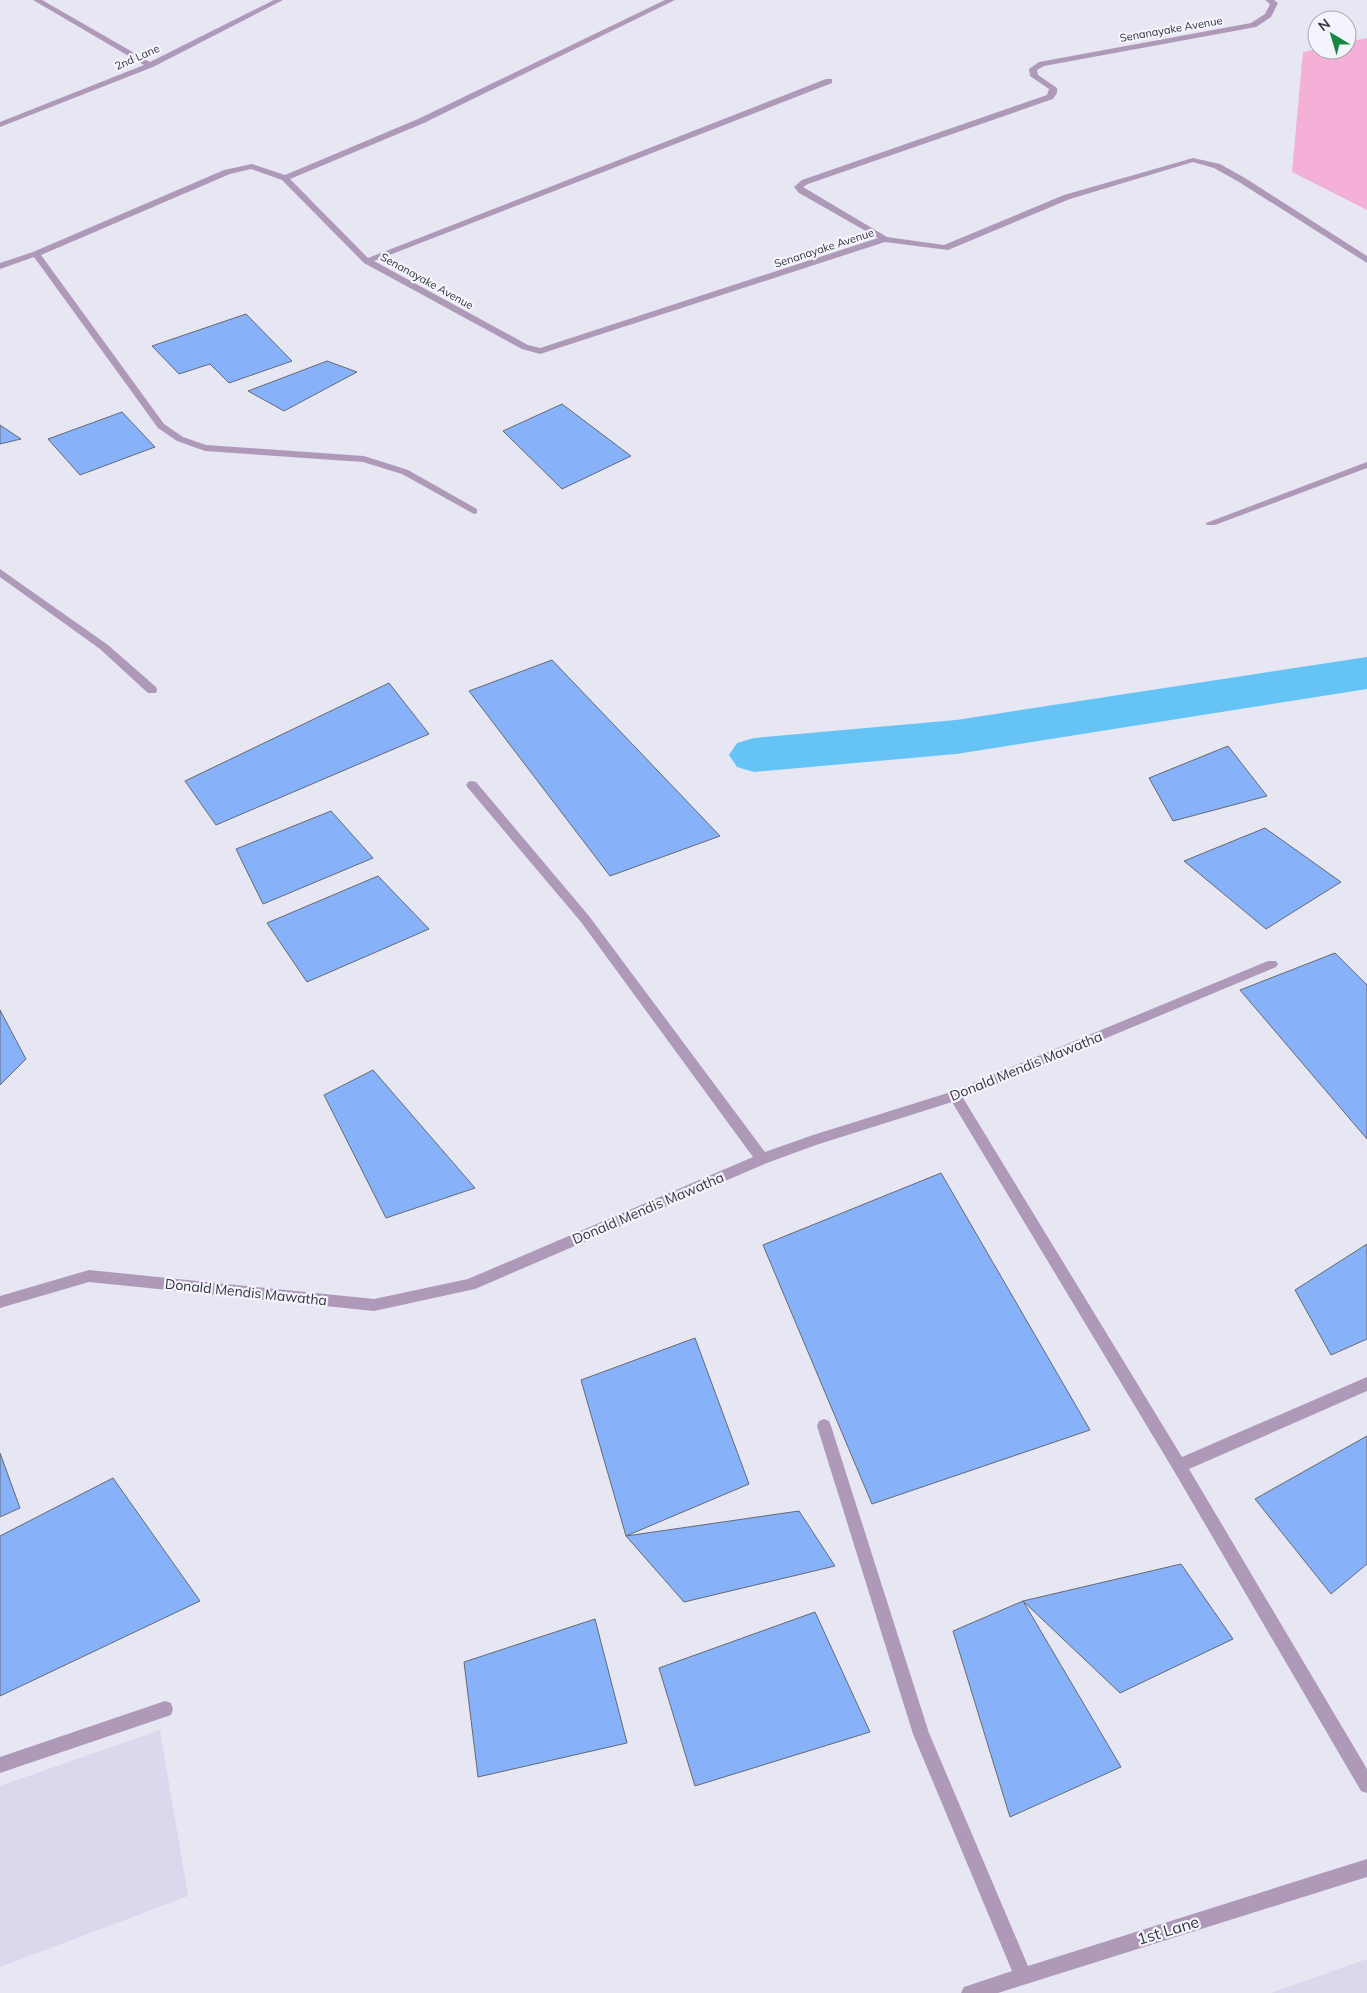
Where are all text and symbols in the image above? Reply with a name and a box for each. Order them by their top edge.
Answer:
north arrow [1307,10,1357,60]
street label: Senanayake Avenue [1119,13,1223,45]
text: N [1314,14,1334,35]
street label: 2nd Lane [112,41,162,73]
street label: Senanayake Avenue [772,225,876,271]
street label: Senanayake Avenue [378,250,476,312]
street label: Donald Mendis Mawatha [947,1027,1105,1105]
street label: Donald Mendis Mawatha [570,1168,726,1248]
street label: Donald Mendis Mawatha [164,1275,328,1309]
street label: 1st Lane [1135,1911,1201,1949]

